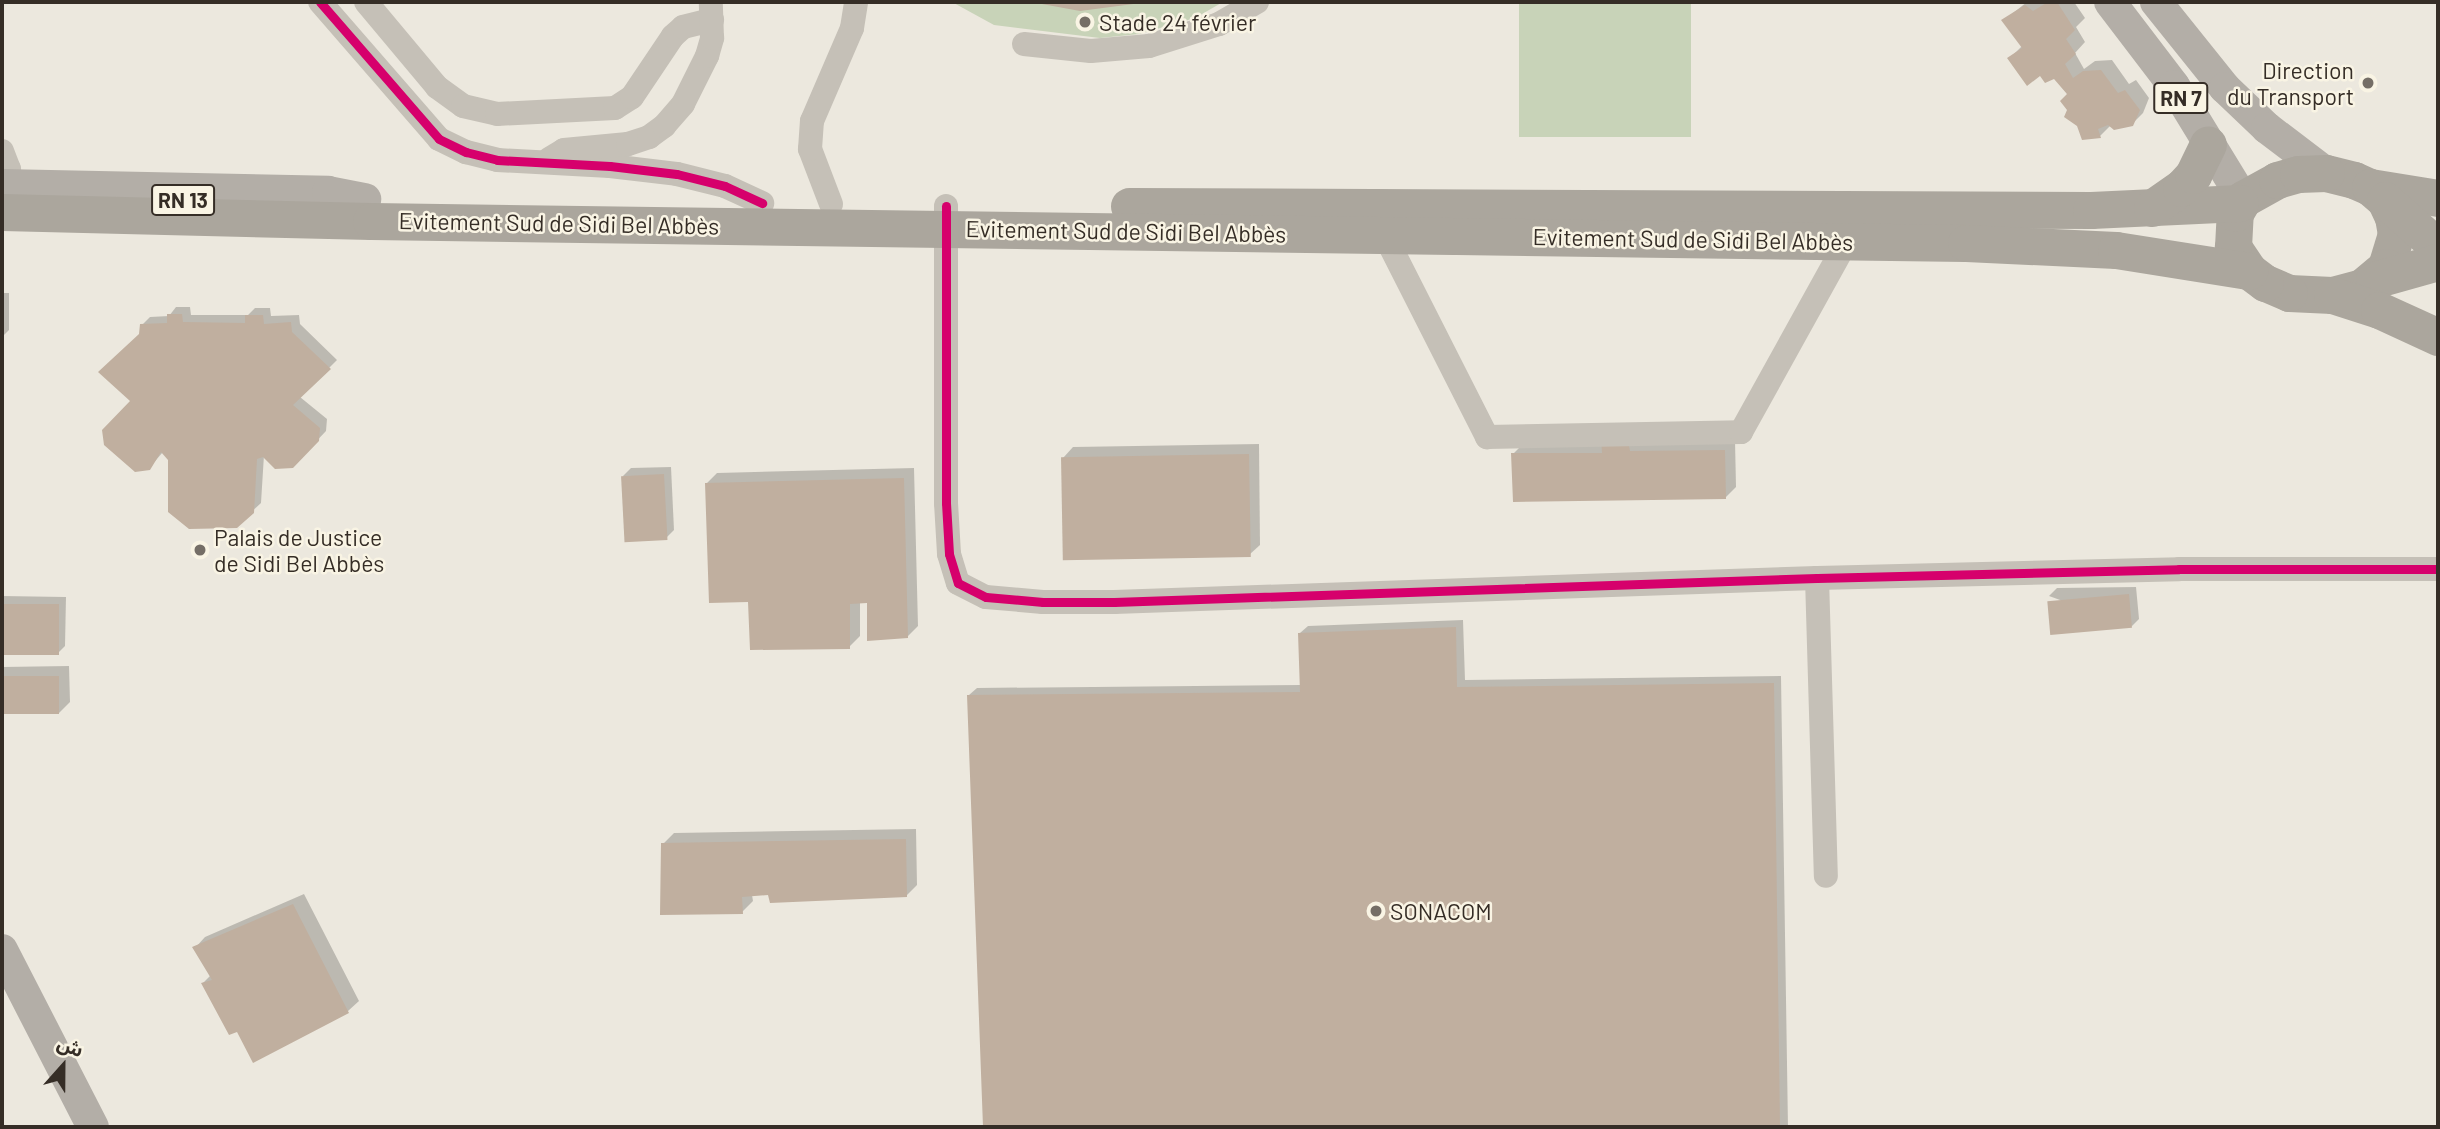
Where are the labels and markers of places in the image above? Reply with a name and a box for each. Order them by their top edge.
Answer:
place label: Stade 24 février [1099,8,1256,36]
marker: Stade 24 février [1077,14,1093,30]
place label: Direction du Transport [2227,56,2354,110]
marker: Direction du Transport [2360,75,2376,91]
place label: Palais de Justice de Sidi Bel Abbès [214,523,384,577]
marker: Palais de Justice de Sidi Bel Abbès [192,542,208,558]
place label: SONACOM [1390,897,1492,925]
marker: SONACOM [1368,903,1384,919]

